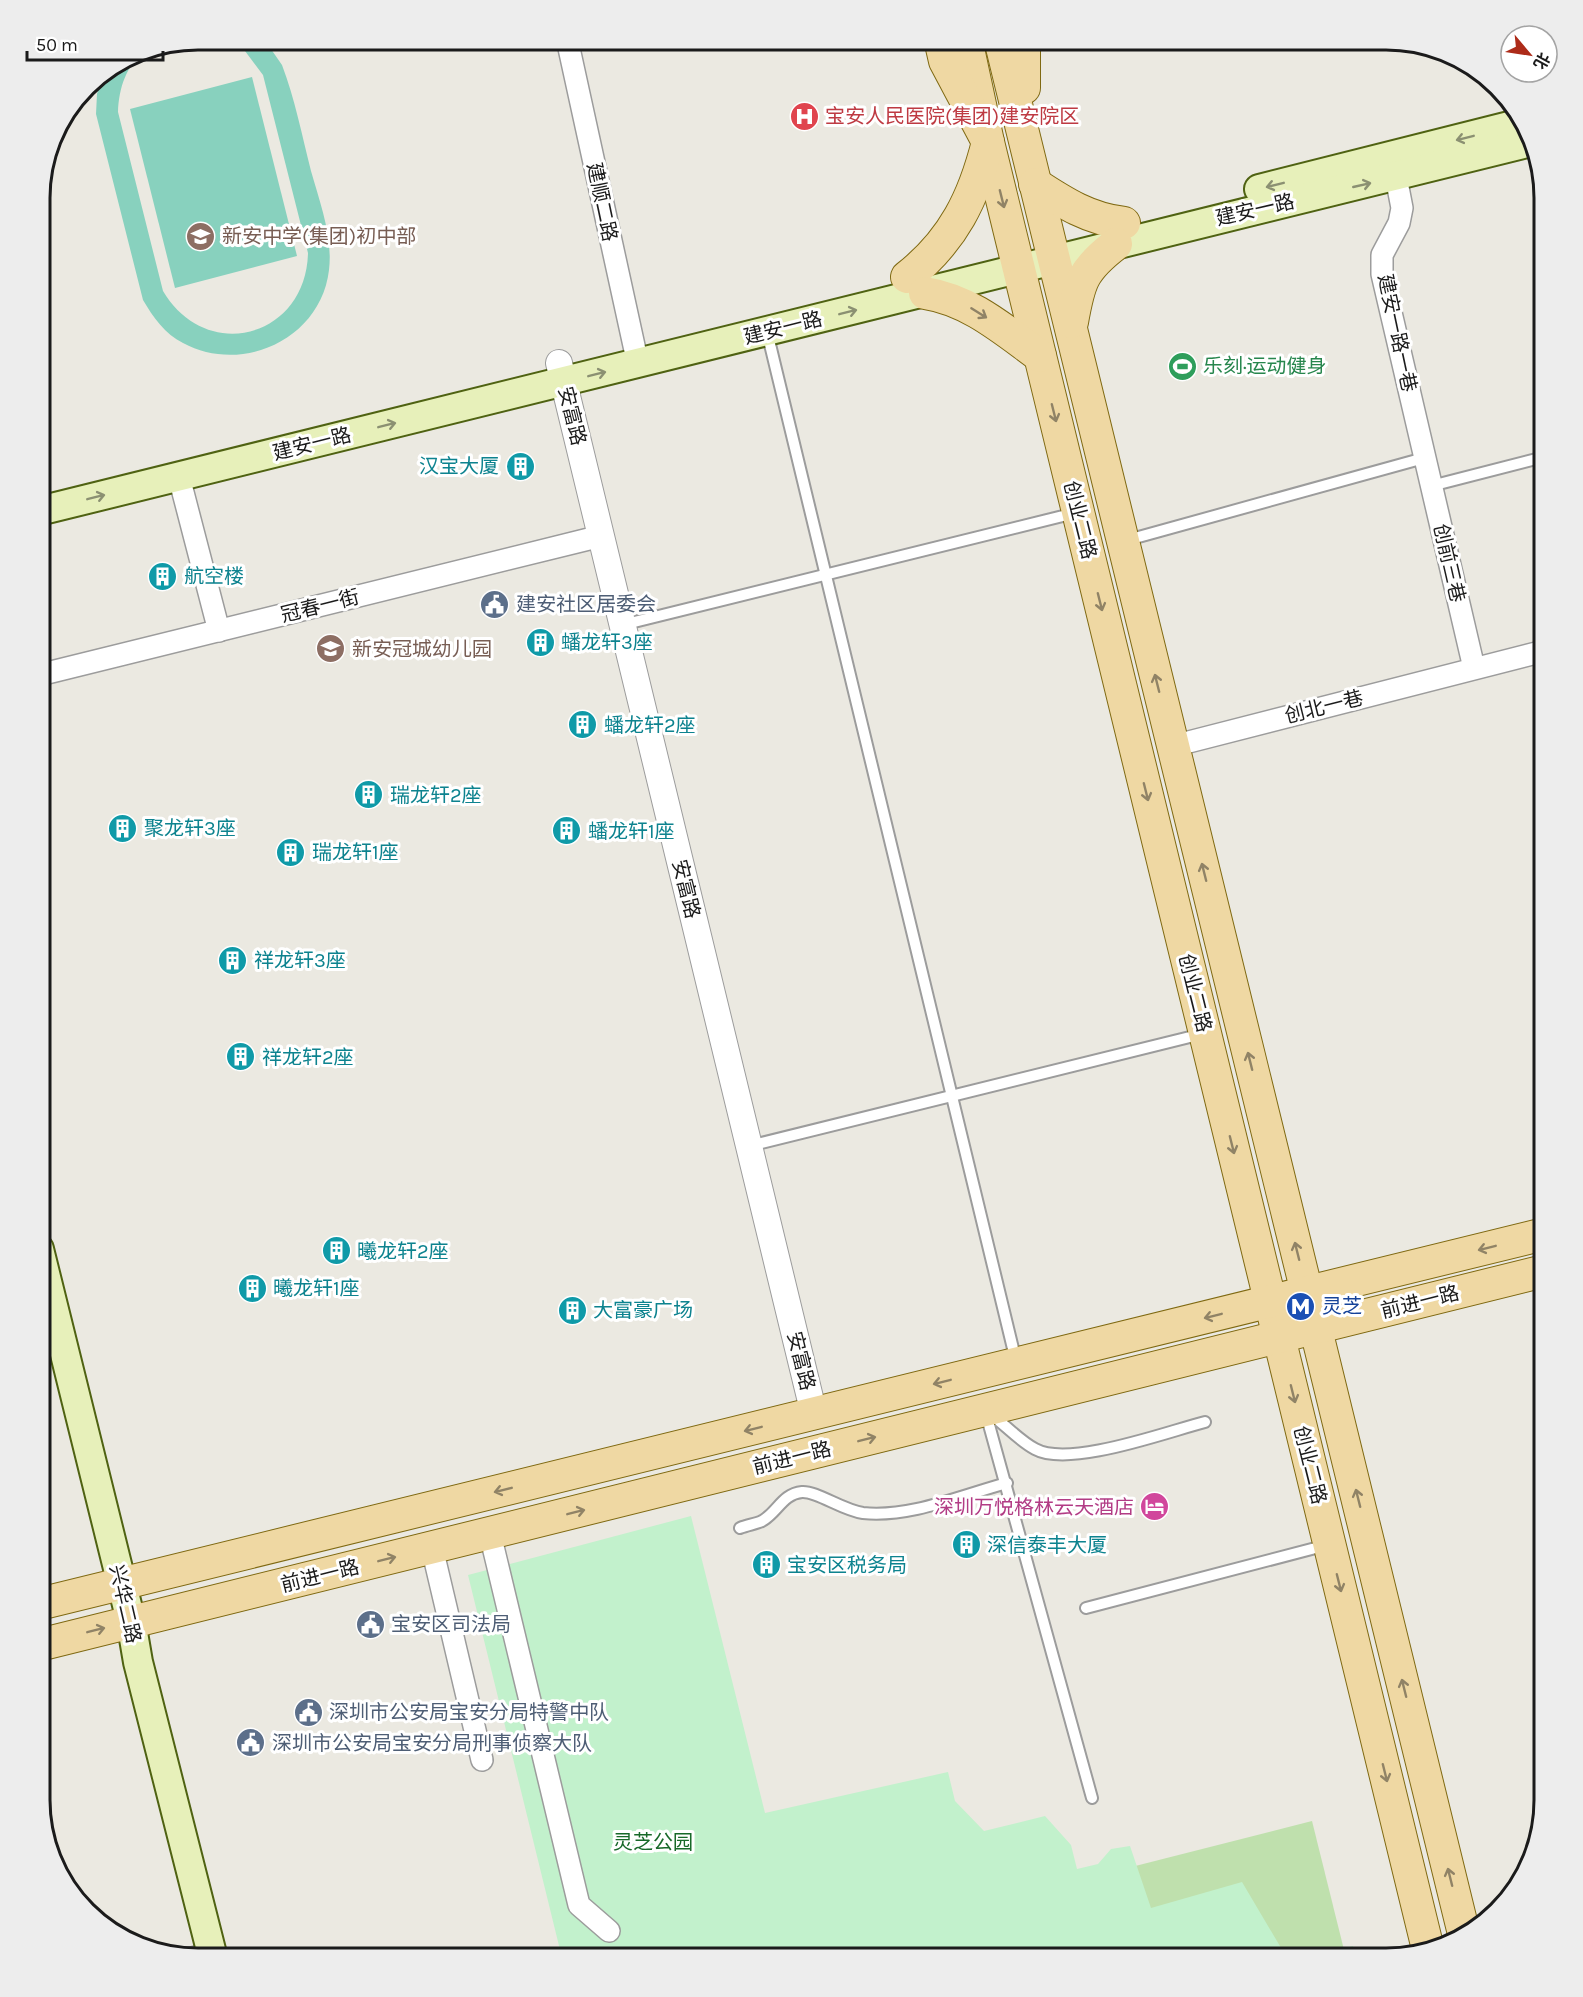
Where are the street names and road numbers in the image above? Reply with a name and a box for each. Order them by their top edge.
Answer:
street label: 建顺二路 [582,160,622,244]
street label: 建安一路 [1213,190,1297,230]
street label: 建安一路一巷 [1373,272,1421,394]
street label: 建安一路 [741,307,825,349]
street label: 安富路 [554,384,590,448]
street label: 建安一路 [270,423,354,465]
street label: 创业二路 [1059,478,1101,562]
street label: 创前三巷 [1429,521,1469,605]
street label: 冠春一街 [278,585,362,627]
street label: 创北一巷 [1282,686,1366,728]
street label: 安富路 [668,857,704,921]
street label: 创业二路 [1174,951,1216,1035]
street label: 前进一路 [1378,1281,1462,1323]
street label: 安富路 [783,1329,819,1393]
street label: 创业二路 [1289,1423,1331,1507]
street label: 前进一路 [750,1437,834,1479]
street label: 前进一路 [278,1555,362,1597]
street label: 兴华二路 [105,1562,145,1646]

